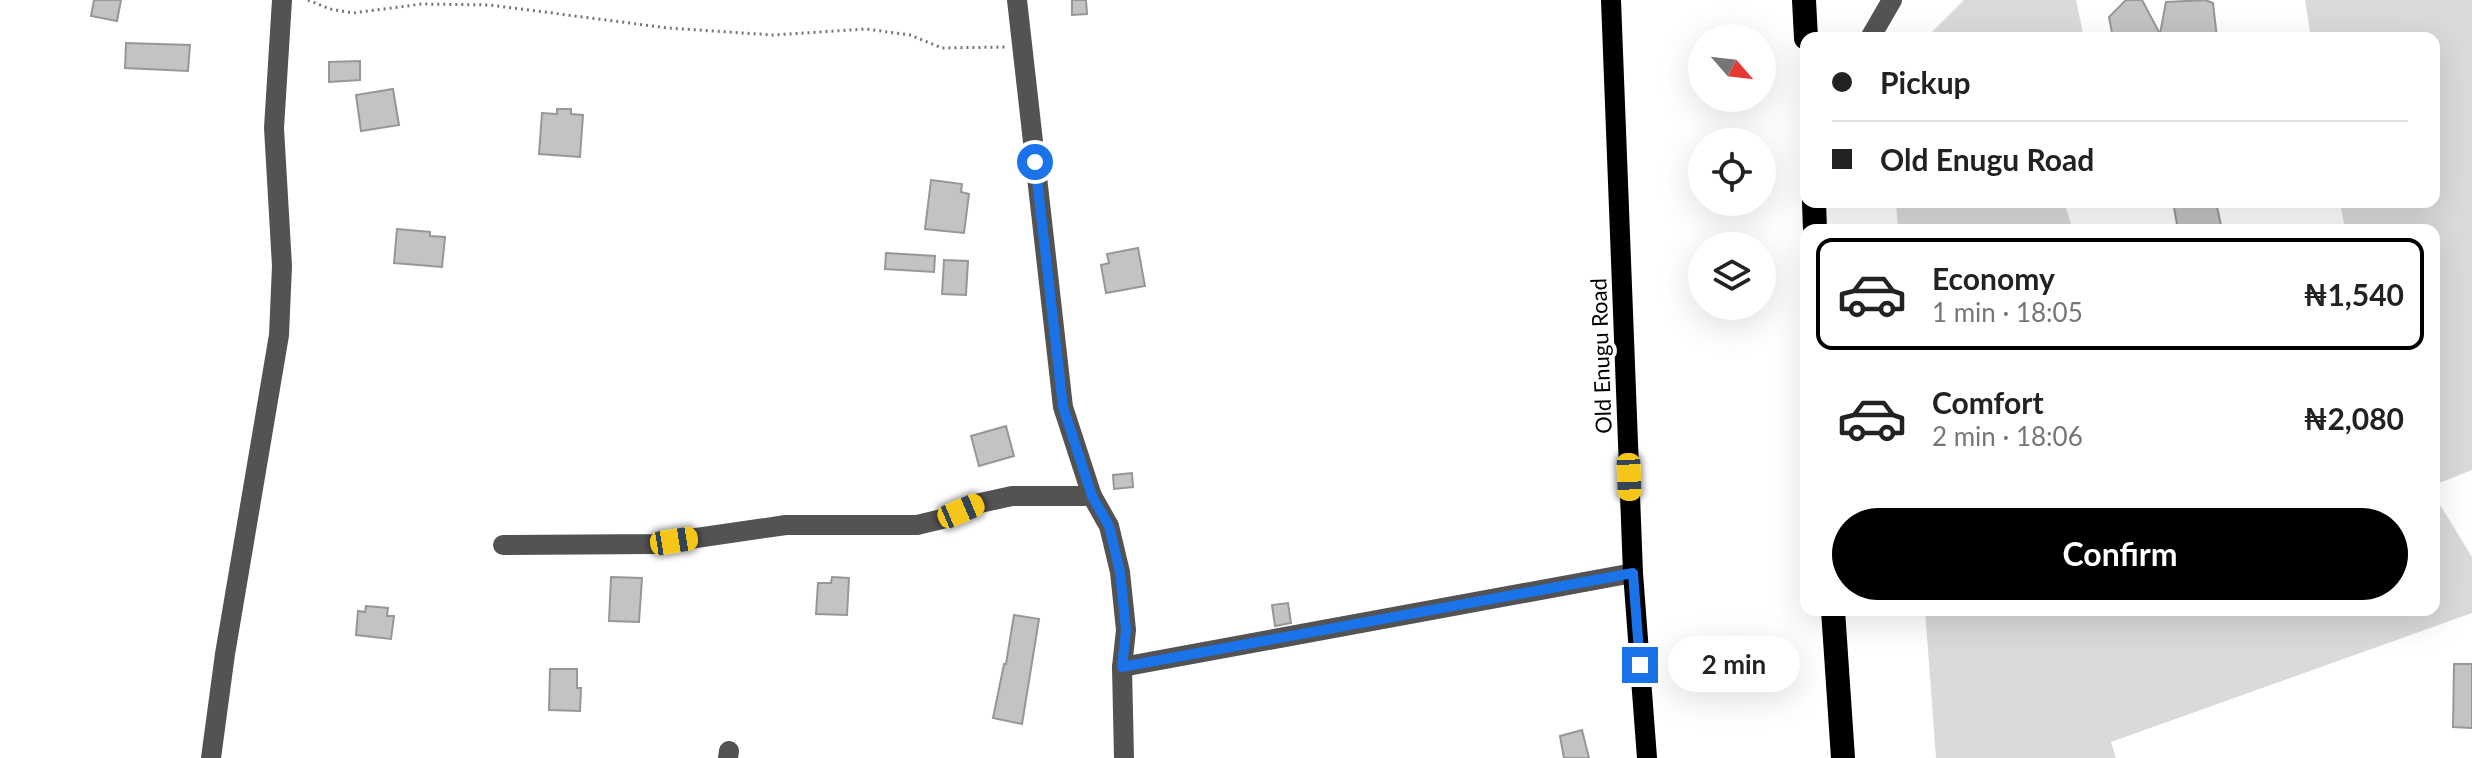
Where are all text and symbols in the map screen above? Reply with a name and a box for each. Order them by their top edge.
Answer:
north arrow [1688,24,1776,112]
map controls [1688,24,1776,320]
text: Pickup [1880,64,1971,100]
button: locate [1688,128,1776,216]
text: Old Enugu Road [1880,141,2094,177]
route start [1017,144,1053,180]
button: layers [1688,232,1776,320]
icon: car [1836,258,1908,330]
text: Economy [1932,260,2055,296]
text: ₦1,540 [2303,276,2404,312]
street label: Old Enugu Road [1584,278,1617,434]
text: 1 min · 18:05 [1932,296,2083,328]
icon: car [1836,382,1908,454]
text: Comfort [1932,384,2044,420]
text: ₦2,080 [2303,400,2404,436]
text: 2 min · 18:06 [1932,420,2083,452]
car [1616,453,1642,501]
car [934,491,988,531]
button: Confirm [1832,508,2408,600]
car [648,525,700,557]
callout: 2 min [1668,637,1800,693]
route end [1622,647,1658,683]
text: 2 min [1702,648,1766,680]

